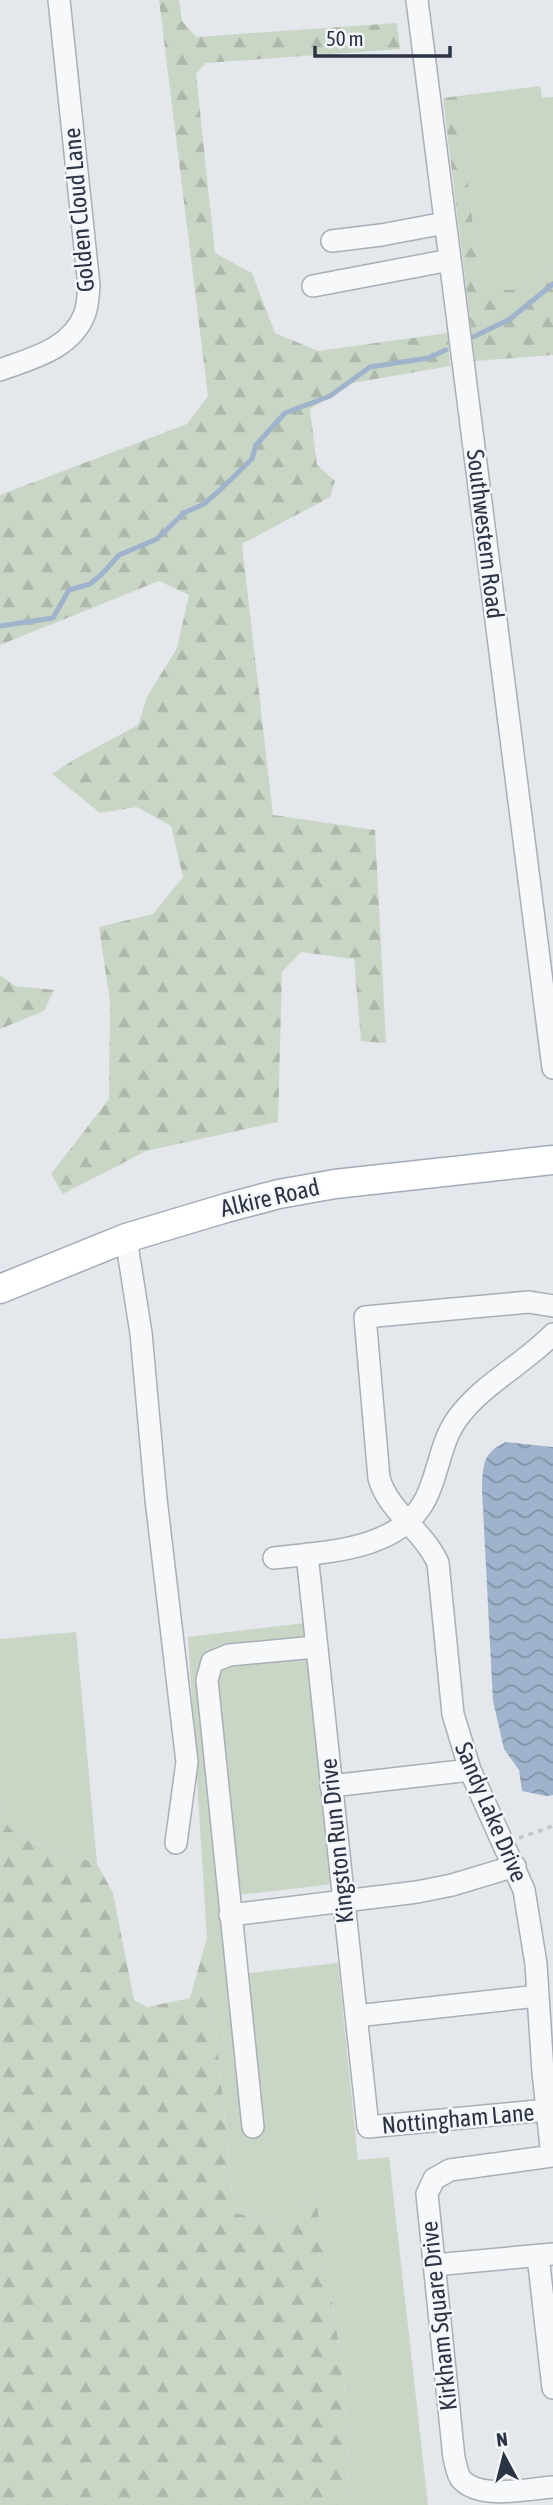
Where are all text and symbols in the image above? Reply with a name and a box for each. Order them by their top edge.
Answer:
scale bar [315,14,450,58]
text: 50 m [326,26,364,50]
street label: Golden Cloud Lane [58,127,99,293]
street label: Southwestern Road [462,448,509,620]
street label: Alkire Road [218,1173,322,1222]
street label: Sandy Lake Drive [450,1738,533,1886]
street label: Kingston Run Drive [314,1757,359,1925]
street label: Nottingham Lane [381,2098,535,2139]
street label: Kirkham Square Drive [415,2220,462,2412]
north arrow [469,2421,539,2491]
text: N [495,2428,509,2451]

